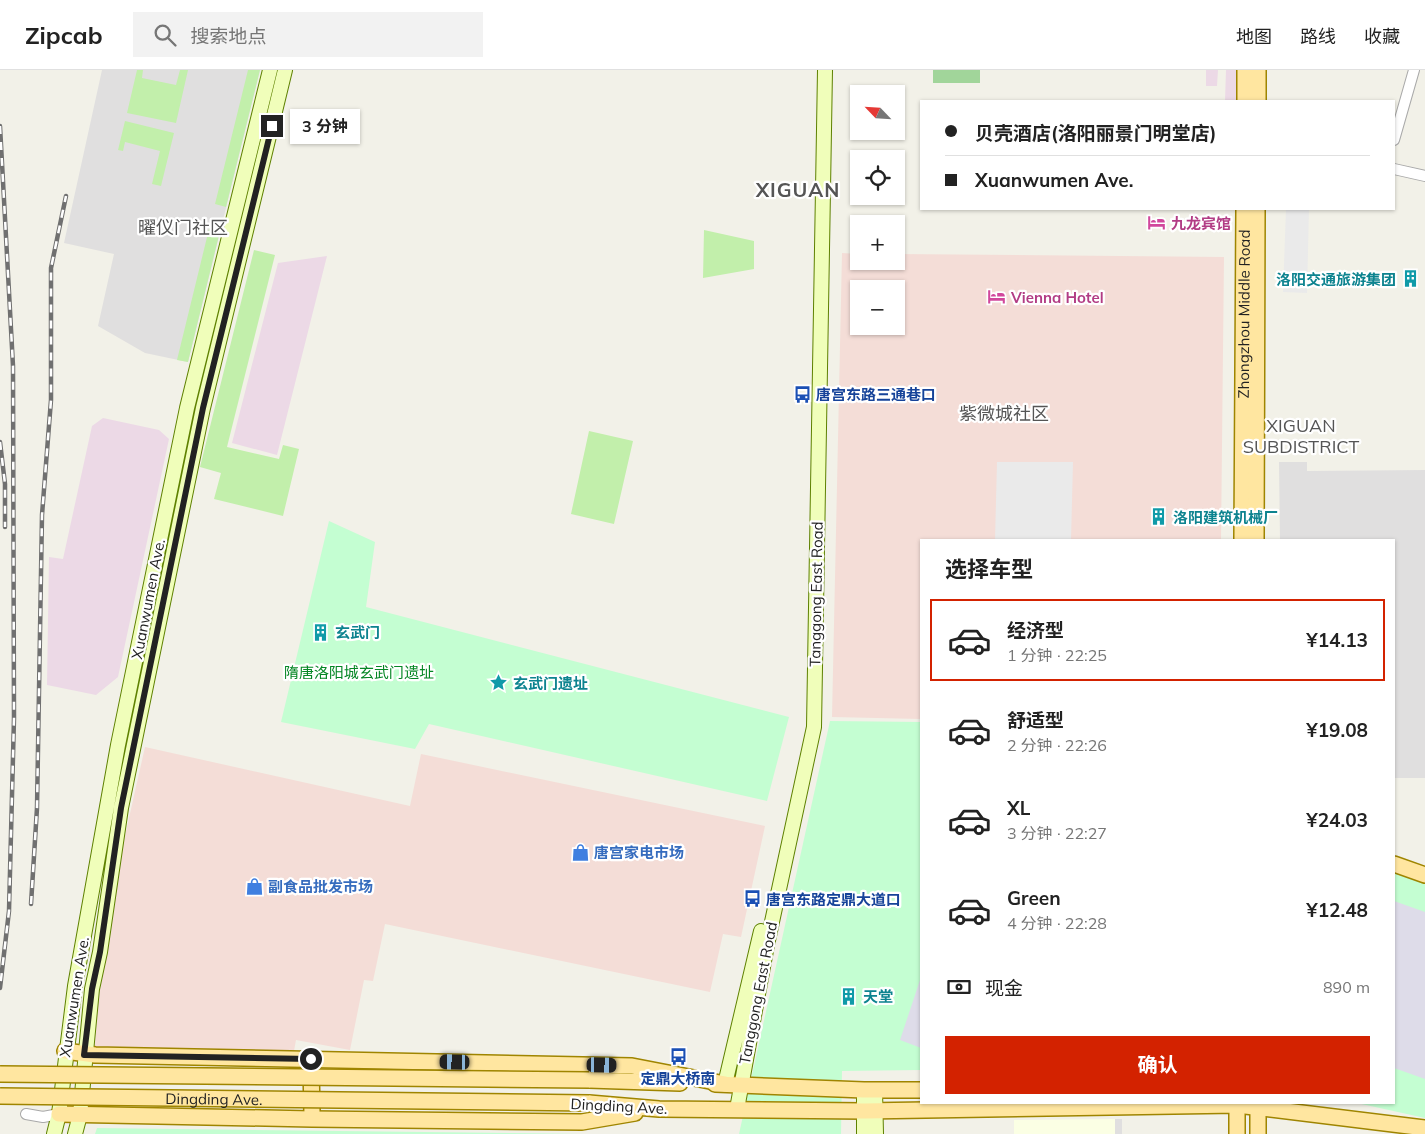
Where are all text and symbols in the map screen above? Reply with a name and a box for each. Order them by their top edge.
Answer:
search box [133,12,483,57]
text: Zipcab [25,20,103,50]
icon: search [151,21,179,49]
text: 搜索地点 [191,24,267,48]
text: 地图 [1236,25,1272,48]
text: 路线 [1300,25,1336,48]
text: 收藏 [1364,25,1400,48]
north arrow [850,85,905,140]
map controls [850,85,905,335]
callout: 3 分钟 [290,108,360,144]
route end [261,115,283,137]
text: 3 分钟 [302,116,348,136]
text: 贝壳酒店(洛阳丽景门明堂店) [975,121,1217,145]
button: locate [850,150,905,205]
text: Xuanwumen Ave. [975,168,1133,192]
district label: XIGUAN [755,177,840,202]
hotel icon: 九龙宾馆 [1147,213,1167,233]
place label: 九龙宾馆 [1171,214,1231,233]
button: + [850,215,905,270]
district label: 曜仪门社区 [138,216,228,239]
street label: Zhongzhou Middle Road [1233,229,1253,399]
building icon: 洛阳交通旅游集团 [1400,269,1420,289]
place label: 洛阳交通旅游集团 [1276,270,1396,289]
button: − [850,280,905,335]
hotel icon: Vienna Hotel [987,287,1007,307]
place label: Vienna Hotel [1010,288,1104,307]
bus stop icon: 唐宫东路三通巷口 [792,384,812,404]
place label: 唐宫东路三通巷口 [816,385,936,404]
district label: 紫微城社区 [959,402,1049,425]
district label: XIGUAN SUBDISTRICT [1243,414,1359,458]
building icon: 洛阳建筑机械厂 [1149,507,1169,527]
place label: 洛阳建筑机械厂 [1173,508,1278,527]
street label: Tanggong East Road [805,521,827,667]
street label: Xuanwumen Ave. [127,537,169,661]
text: 选择车型 [945,555,1033,583]
icon: car [947,618,992,663]
text: 经济型 [1007,618,1064,642]
building icon: 玄武门 [311,622,331,642]
place label: 玄武门 [335,623,380,642]
text: ¥14.13 [1306,628,1368,652]
text: 1 分钟 · 22:25 [1007,645,1107,665]
park label: 隋唐洛阳城玄武门遗址 [284,663,434,682]
place icon: 玄武门遗址 [489,673,509,693]
place label: 玄武门遗址 [513,674,588,693]
icon: car [947,708,992,753]
text: 舒适型 [1007,708,1064,732]
text: ¥19.08 [1306,718,1368,742]
text: 2 分钟 · 22:26 [1007,735,1107,755]
text: XL [1007,796,1030,820]
icon: car [947,798,992,843]
text: ¥24.03 [1306,808,1368,832]
text: 3 分钟 · 22:27 [1007,823,1107,843]
shop icon: 唐宫家电市场 [570,842,590,862]
place label: 唐宫家电市场 [594,843,684,862]
shop icon: 副食品批发市场 [244,876,264,896]
place label: 副食品批发市场 [268,877,373,896]
text: Green [1007,886,1061,910]
icon: car [947,888,992,933]
bus stop icon: 唐宫东路定鼎大道口 [742,889,762,909]
place label: 唐宫东路定鼎大道口 [766,890,901,909]
text: ¥12.48 [1306,898,1368,922]
text: 4 分钟 · 22:28 [1007,913,1107,933]
street label: Tanggong East Road [735,920,781,1066]
street label: Xuanwumen Ave. [55,935,93,1059]
icon: cash [945,973,973,1001]
text: 现金 [985,976,1023,1000]
text: 890 m [1323,977,1370,997]
building icon: 天堂 [839,986,859,1006]
place label: 天堂 [863,987,893,1006]
button: 确认 [945,1036,1370,1094]
bus stop icon: 定鼎大桥南 [668,1047,688,1067]
route start [300,1048,322,1070]
car [439,1054,470,1070]
car [586,1057,617,1073]
place label: 定鼎大桥南 [640,1069,716,1088]
street label: Dingding Ave. [165,1088,263,1109]
street label: Dingding Ave. [570,1094,668,1118]

